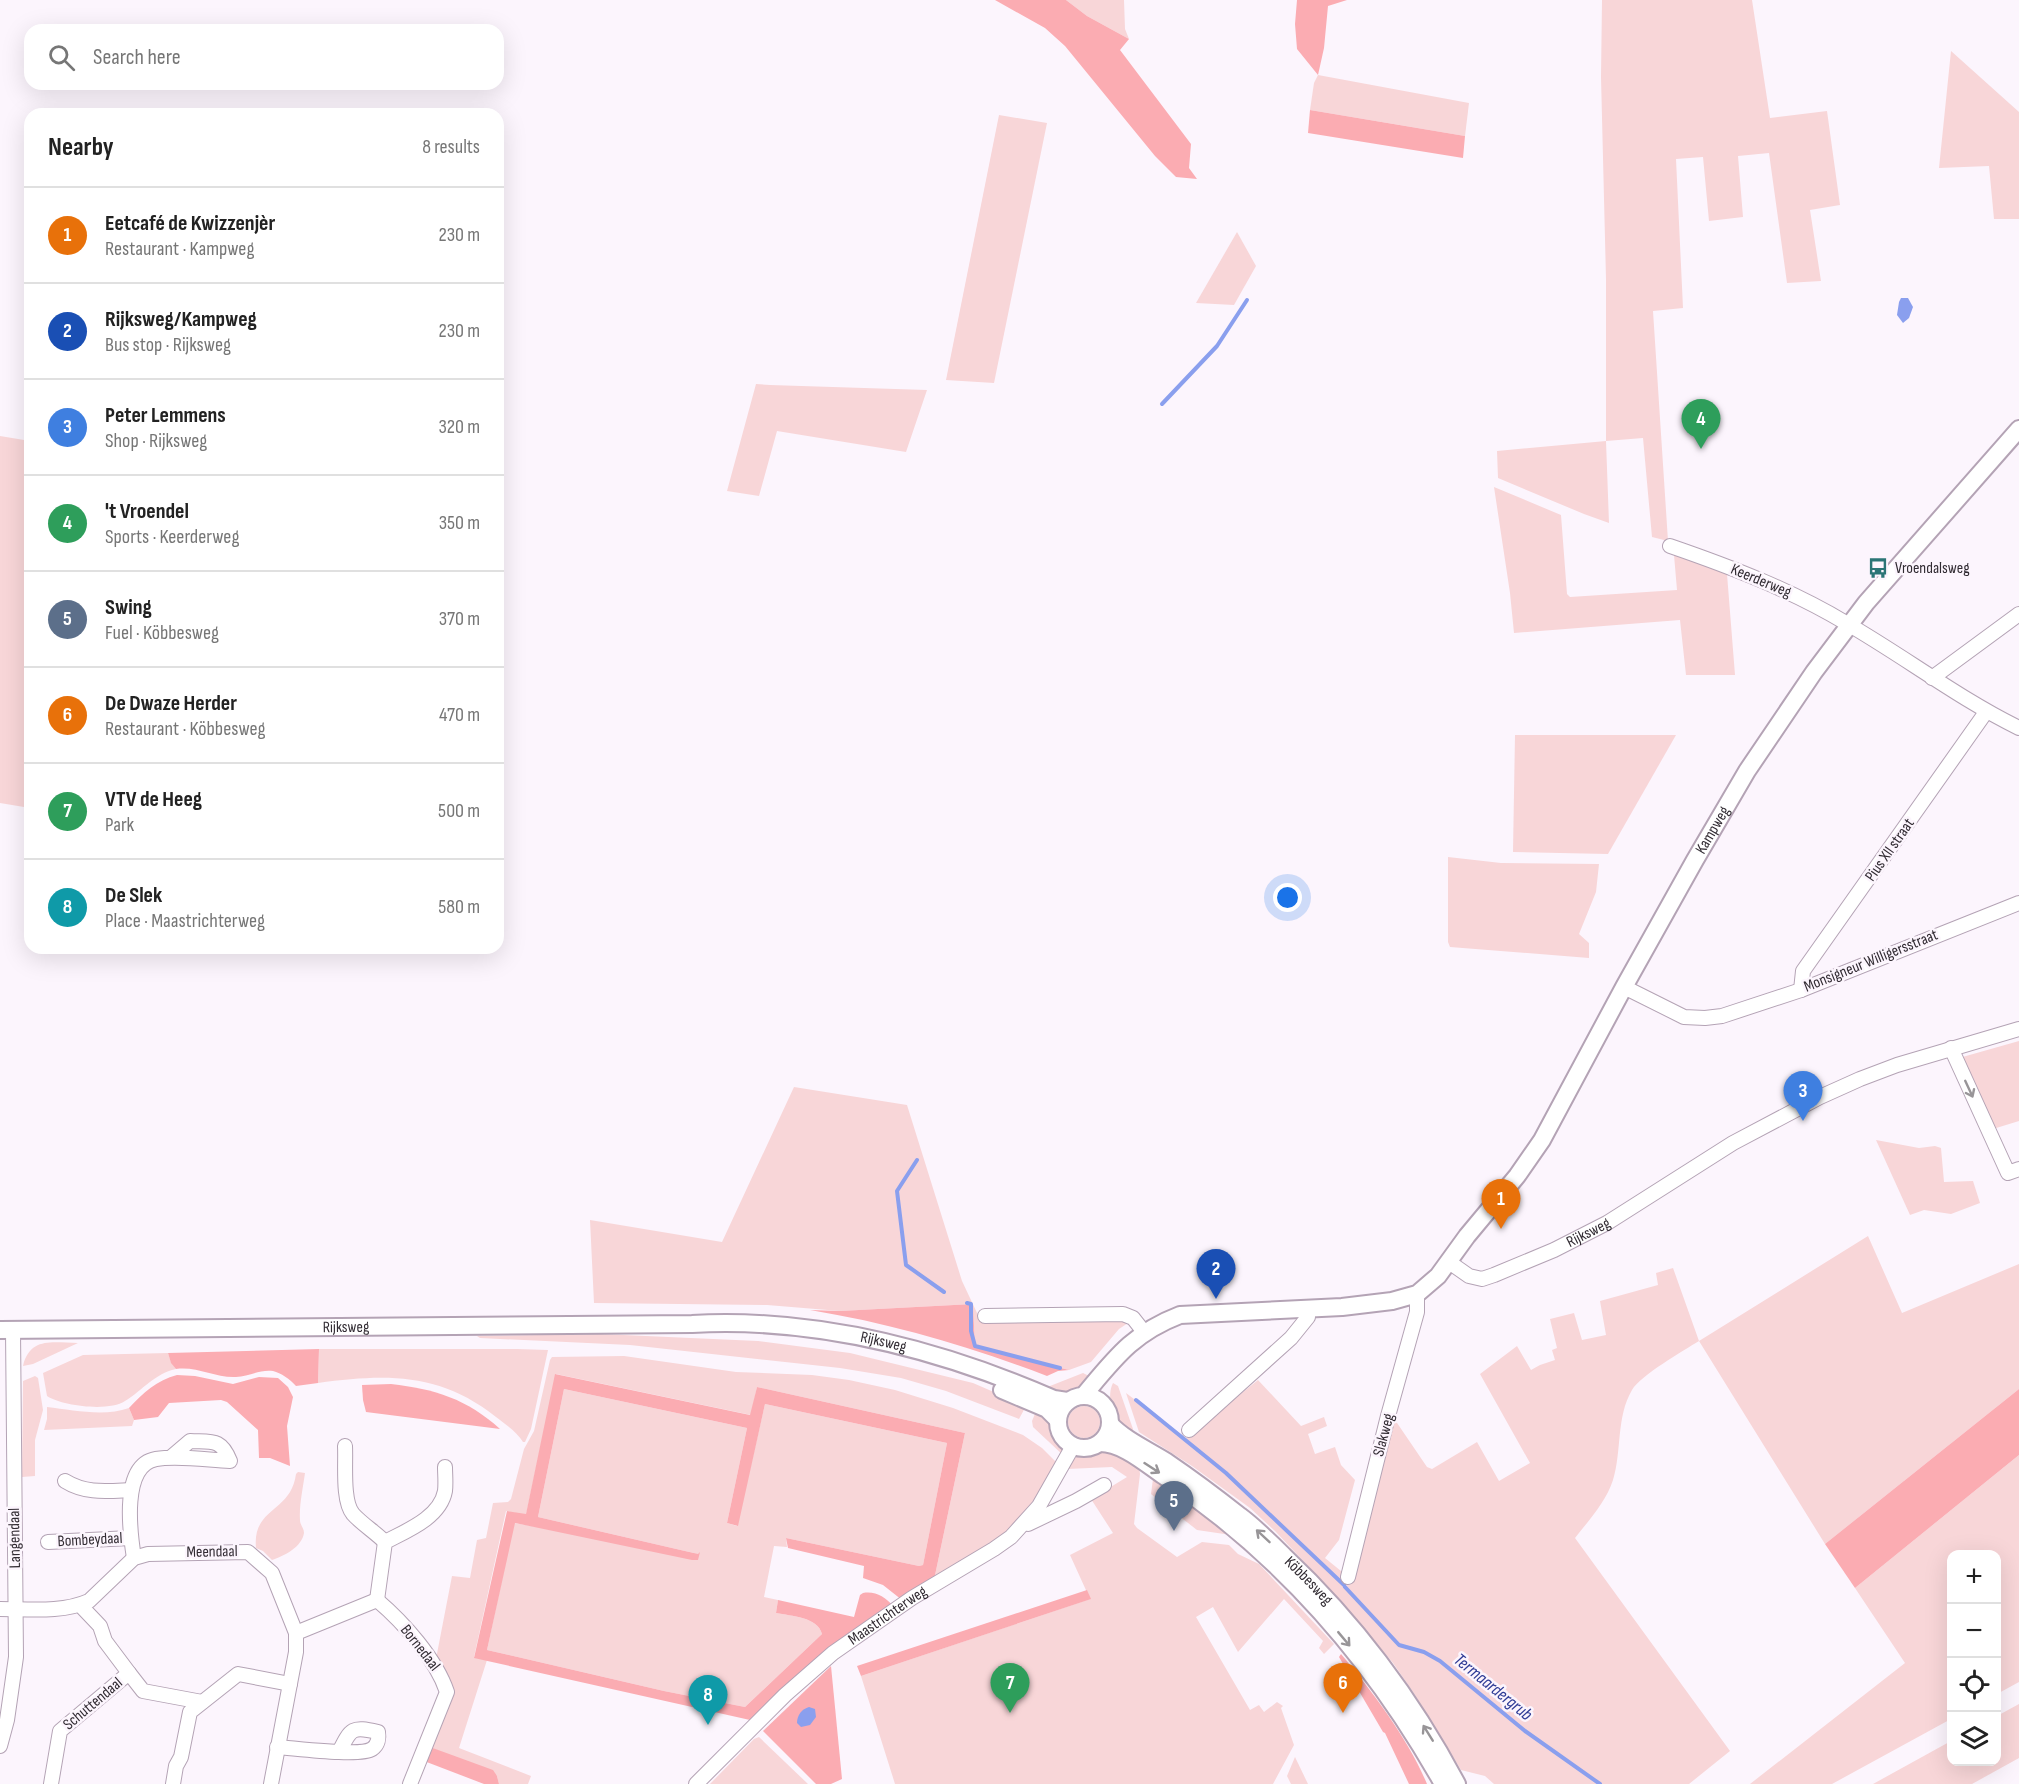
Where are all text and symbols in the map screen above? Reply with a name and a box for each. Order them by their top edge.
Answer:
search box [24,24,504,90]
icon: search [45,41,78,74]
text: Search here [93,44,180,71]
text: Nearby [48,132,114,163]
text: 8 results [422,135,480,159]
text: Eetcafé de Kwizzenjèr [105,210,275,237]
text: 1 [64,223,71,247]
text: 230 m [438,223,480,247]
text: Restaurant · Kampweg [105,237,254,261]
text: Rijksweg/Kampweg [105,306,257,333]
text: 2 [63,319,72,343]
text: 230 m [438,319,480,343]
text: Bus stop · Rijksweg [105,333,231,357]
pin: 4 [1682,400,1720,449]
text: Peter Lemmens [105,402,226,429]
text: 3 [63,415,72,439]
text: 320 m [438,415,480,439]
text: Shop · Rijksweg [105,429,207,453]
text: 't Vroendel [105,498,189,525]
text: 4 [63,511,72,535]
text: 350 m [439,511,480,535]
text: Sports · Keerderweg [105,525,239,549]
bus stop icon: Vroendalsweg [1866,556,1890,580]
place label: Vroendalsweg [1895,559,1970,578]
street label: Keerderweg [1728,560,1794,602]
text: Swing [105,594,152,621]
text: 5 [63,607,72,631]
text: 370 m [439,607,480,631]
text: Fuel · Köbbesweg [105,621,219,645]
text: De Dwaze Herder [105,690,237,717]
text: 6 [63,703,72,727]
text: 470 m [439,703,480,727]
text: Restaurant · Köbbesweg [105,717,266,741]
text: VTV de Heeg [105,786,202,813]
text: 7 [63,799,72,823]
text: 500 m [438,799,480,823]
street label: Kampweg [1691,803,1734,857]
text: Park [105,813,134,837]
street label: Pius XII straat [1861,815,1919,885]
text: De Slek [105,882,162,909]
your location [1273,883,1302,912]
text: 8 [63,895,72,919]
text: 580 m [438,895,480,919]
text: Place · Maastrichterweg [105,909,265,933]
street label: Monsigneur Willigersstraat [1801,925,1941,997]
pin: 3 [1784,1072,1822,1121]
one-way arrow [1964,1080,1976,1098]
pin: 1 [1482,1180,1520,1229]
street label: Rijksweg [1563,1213,1613,1252]
pin: 2 [1196,1250,1236,1299]
street label: Rijksweg [323,1317,369,1337]
street label: Rijksweg [859,1327,909,1356]
street label: Slakweg [1369,1411,1399,1459]
one-way arrow [1143,1463,1160,1475]
pin: 5 [1154,1482,1194,1531]
street label: Langendaal [5,1508,25,1568]
street label: Bombeydaal [57,1529,123,1551]
one-way arrow [1256,1529,1271,1543]
street label: Meendaal [186,1542,238,1562]
map controls [1947,1550,2001,1766]
button: + [1947,1550,2001,1604]
street label: Köbbesweg [1281,1552,1337,1609]
street label: Maastrichterweg [845,1582,930,1649]
button: − [1947,1604,2001,1658]
street label: Bornedaal [396,1621,444,1675]
one-way arrow [1338,1631,1351,1647]
water label: Termaardergrub [1450,1649,1537,1725]
button: locate [1947,1658,2001,1712]
pin: 7 [990,1664,1030,1713]
pin: 6 [1324,1664,1362,1713]
street label: Schuttendaal [59,1674,127,1734]
pin: 8 [688,1676,728,1725]
button: layers [1947,1712,2001,1766]
one-way arrow [1422,1725,1434,1742]

